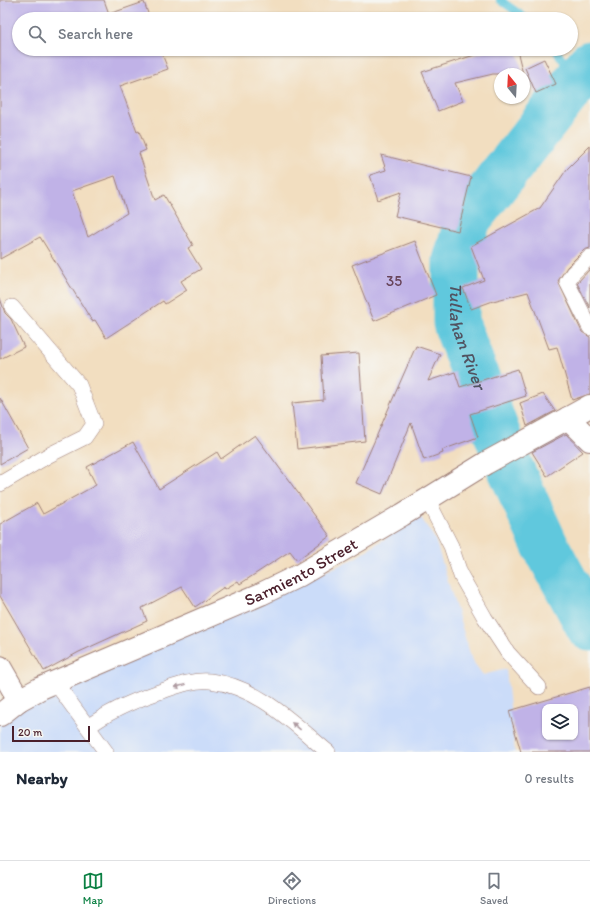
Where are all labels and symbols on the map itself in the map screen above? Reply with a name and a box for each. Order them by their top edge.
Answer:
north arrow [494,68,530,104]
house number: 35 [386,272,402,290]
water label: Tullahan River [445,283,491,395]
street label: Sarmiento Street [241,534,361,610]
one-way arrow [174,683,186,689]
one-way arrow [291,722,302,731]
scale bar [12,724,90,743]

